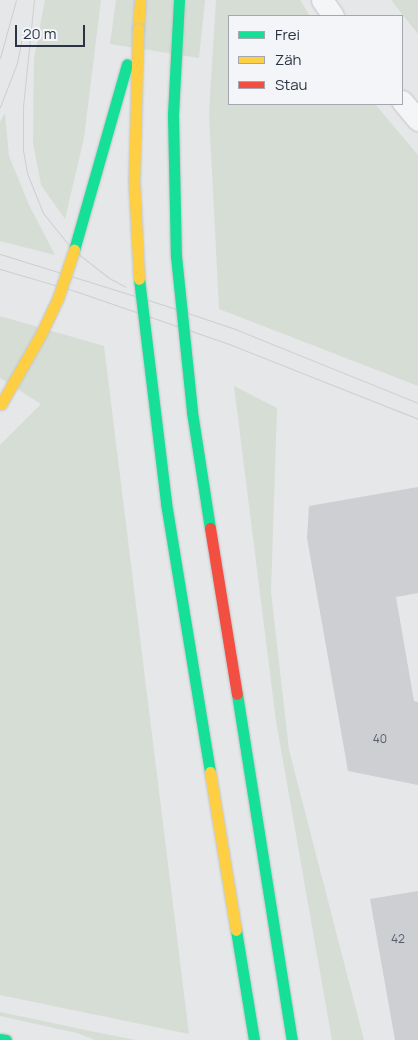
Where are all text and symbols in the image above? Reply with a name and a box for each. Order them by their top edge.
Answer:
scale bar [18,15,88,47]
legend [228,15,403,105]
text: 20 m [23,23,56,44]
text: Frei [275,24,300,45]
text: Zäh [275,49,301,70]
text: Stau [275,74,308,95]
house number: 40 [373,732,387,746]
house number: 42 [391,932,405,946]

